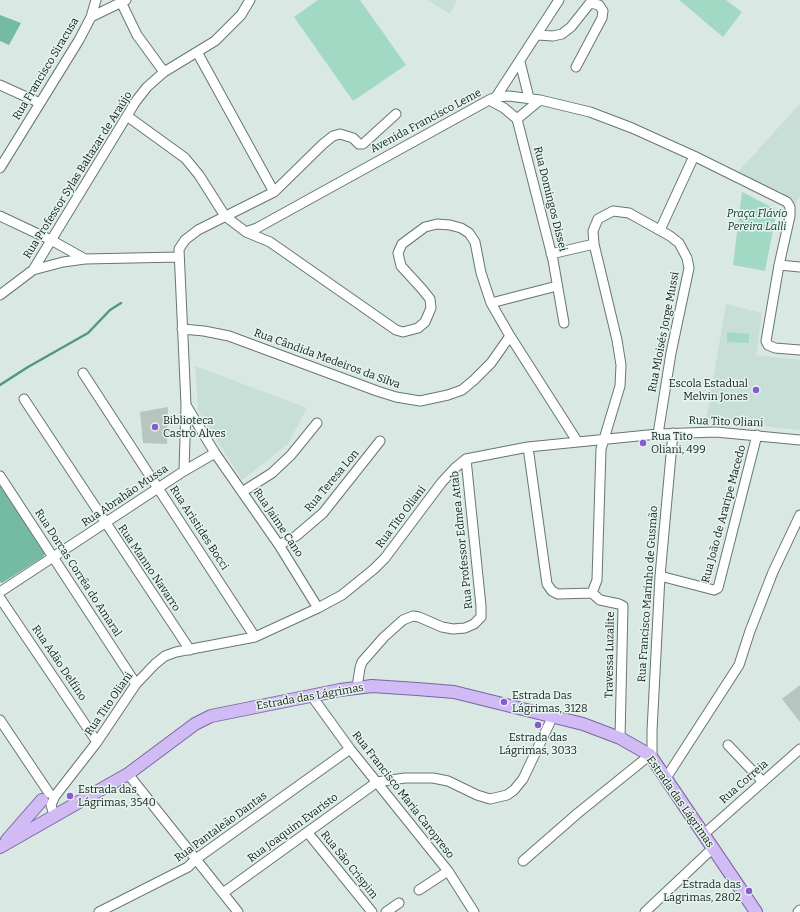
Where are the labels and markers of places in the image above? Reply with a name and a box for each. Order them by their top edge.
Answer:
place label: Escola Estadual Melvin Jones [669,377,748,403]
marker: Escola Estadual Melvin Jones [751,385,761,395]
place label: Biblioteca Castro Alves [163,414,226,440]
marker: Biblioteca Castro Alves [150,422,160,432]
place label: Rua Tito Oliani, 499 [651,430,706,456]
marker: Rua Tito Oliani, 499 [638,438,648,448]
place label: Estrada Das Lágrimas, 3128 [512,689,588,715]
marker: Estrada Das Lágrimas, 3128 [499,697,509,707]
marker: Estrada das Lágrimas, 3033 [533,720,543,730]
place label: Estrada das Lágrimas, 3033 [499,731,577,757]
place label: Estrada das Lágrimas, 3540 [78,783,156,809]
marker: Estrada das Lágrimas, 3540 [65,791,75,801]
place label: Estrada das Lágrimas, 2802 [663,878,741,904]
marker: Estrada das Lágrimas, 2802 [744,886,754,896]

